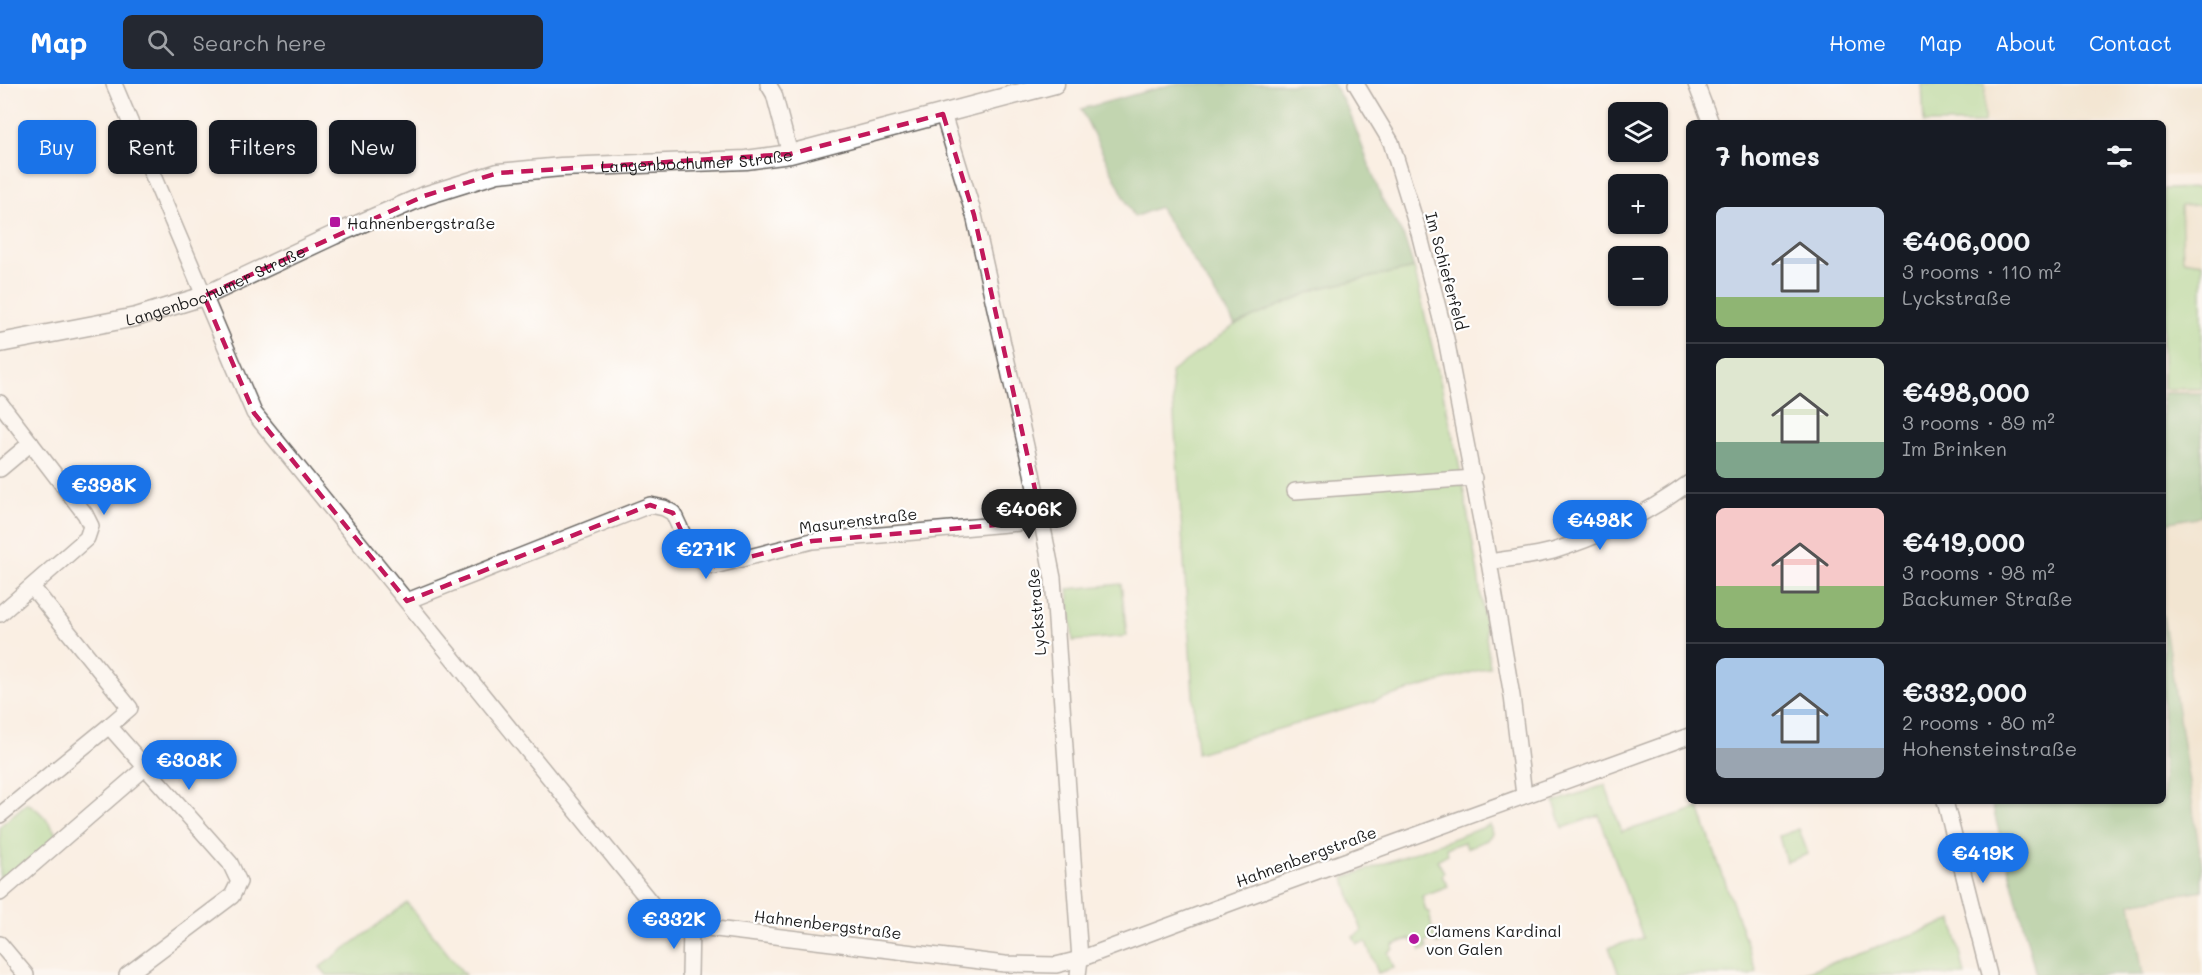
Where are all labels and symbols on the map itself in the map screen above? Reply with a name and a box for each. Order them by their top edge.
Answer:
street label: Langenbochumer Straße [600,143,794,176]
street label: Im Schieferfeld [1421,210,1473,332]
place label: Hahnenbergstraße [347,212,495,233]
marker: Hahnenbergstraße [328,215,342,229]
street label: Langenbochumer Straße [124,240,308,329]
pin: €398K [62,465,146,516]
pin: €406K [987,489,1071,540]
pin: €498K [1558,500,1642,551]
street label: Masurenstraße [798,502,918,538]
pin: €271K [664,529,748,580]
street label: Lyckstraße [1022,567,1050,657]
pin: €308K [147,740,231,791]
street label: Hahnenbergstraße [1233,821,1379,891]
pin: €419K [1941,833,2025,884]
pin: €332K [632,899,716,950]
street label: Hahnenbergstraße [753,905,903,943]
place label: Clamens Kardinal von Galen [1426,920,1561,959]
marker: Clamens Kardinal von Galen [1407,932,1421,946]

